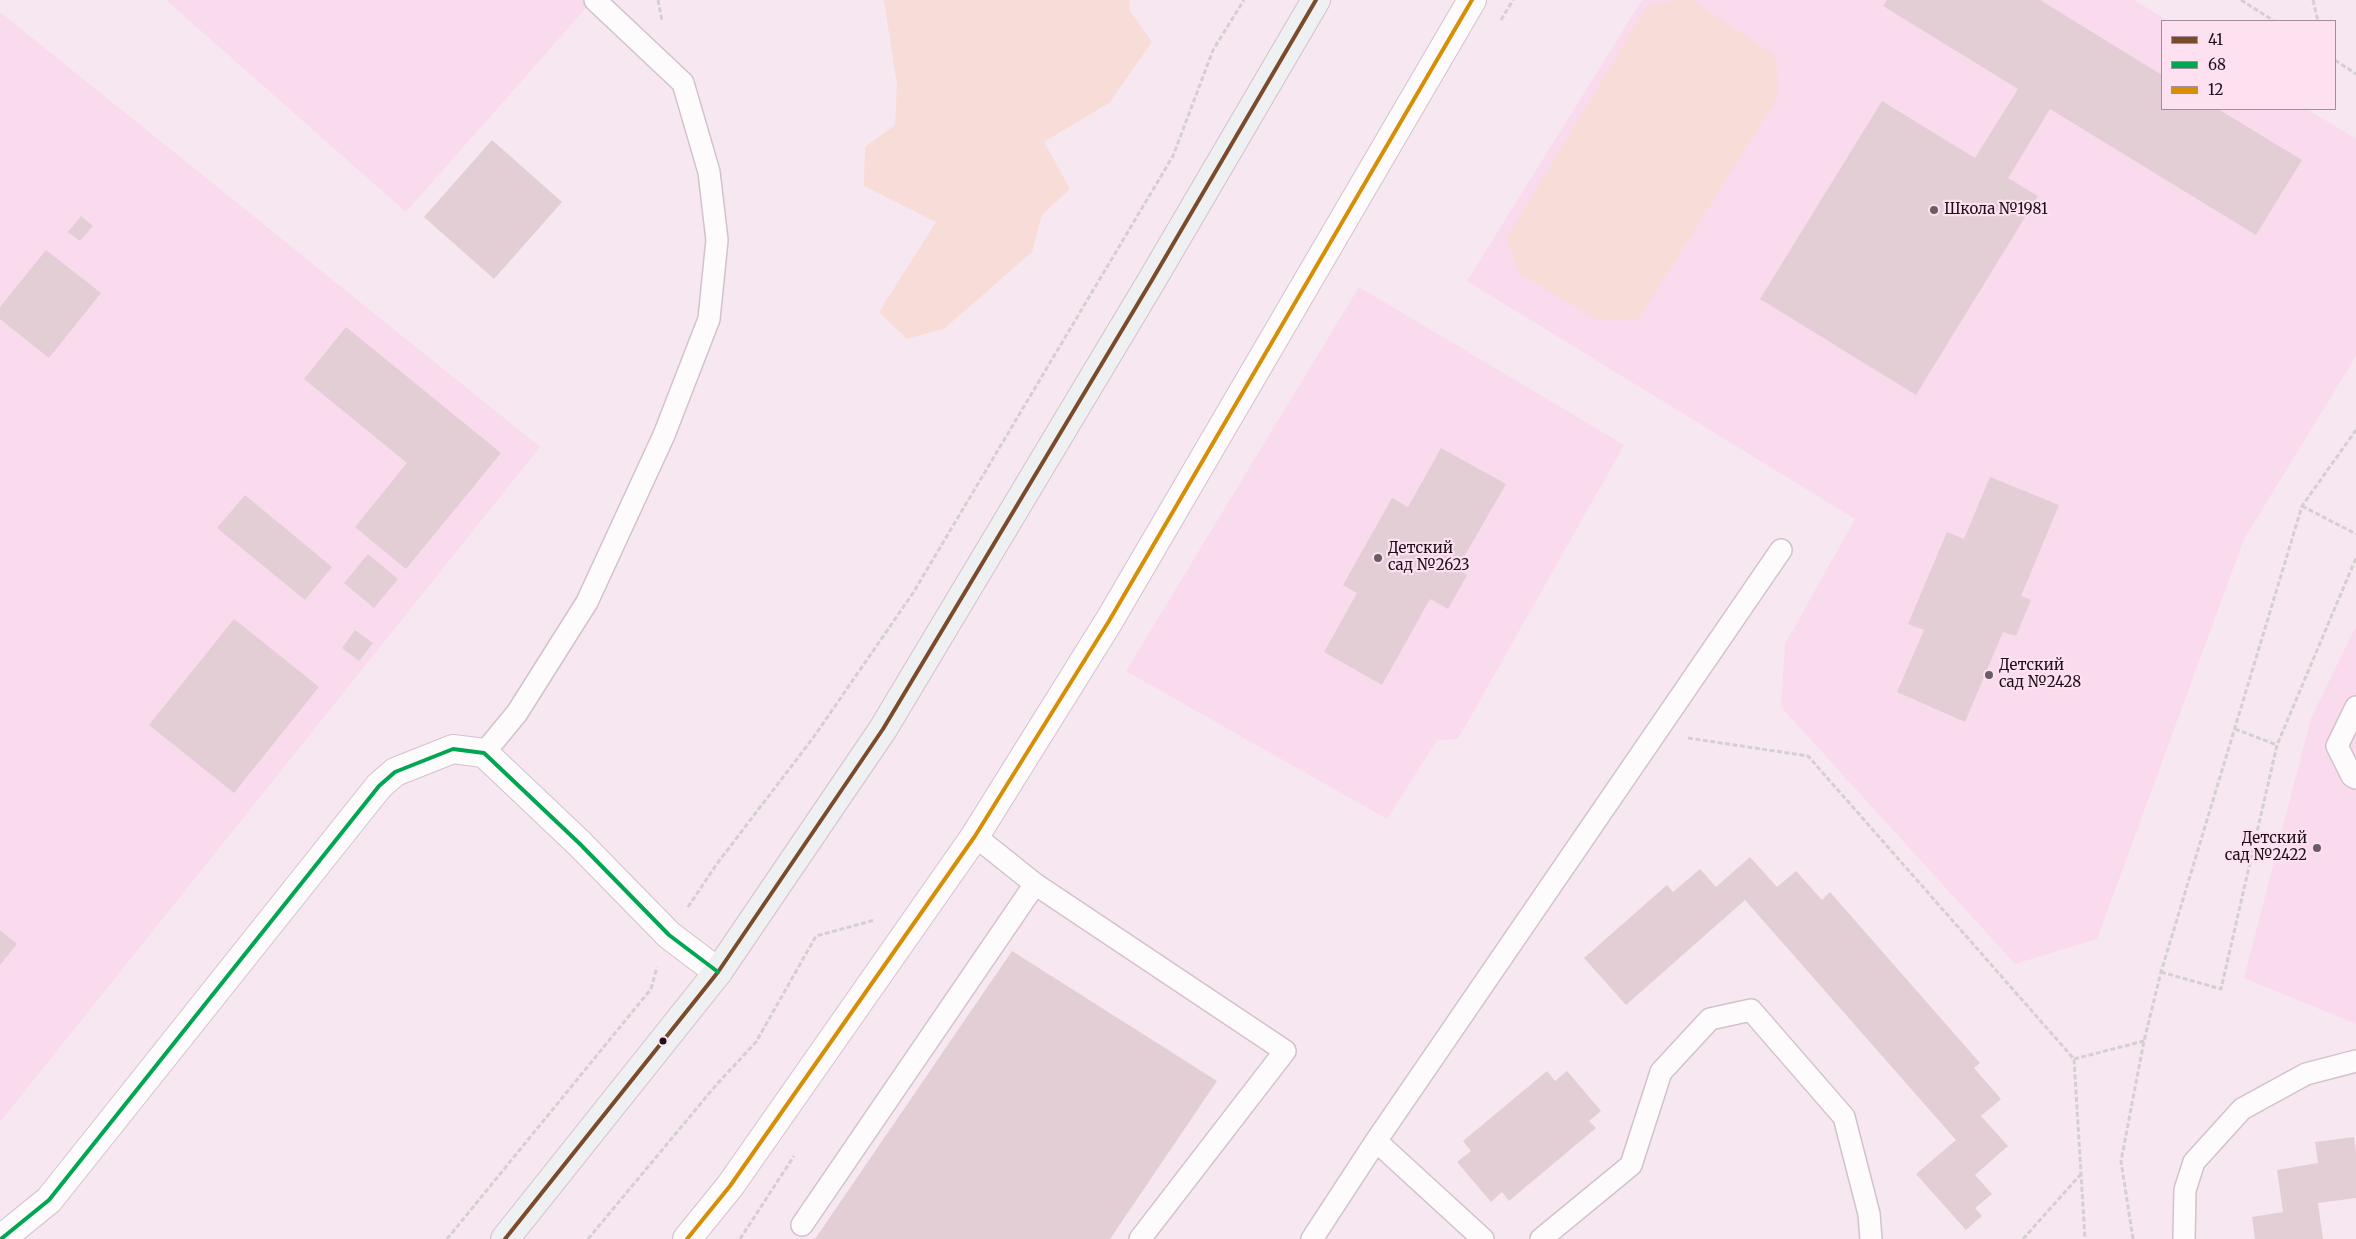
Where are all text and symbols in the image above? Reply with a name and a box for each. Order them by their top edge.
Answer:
legend [2161,20,2336,110]
text: 41 [2208,30,2223,49]
text: 68 [2208,55,2226,74]
text: 12 [2208,80,2224,99]
place label: Школа №1981 [1944,201,2048,219]
marker: Школа №1981 [1928,204,1940,216]
place label: Детский сад №2623 [1388,540,1470,575]
marker: Детский сад №2623 [1372,552,1384,564]
place label: Детский сад №2428 [1999,657,2081,692]
marker: Детский сад №2428 [1983,669,1995,681]
place label: Детский сад №2422 [2225,830,2307,865]
marker: Детский сад №2422 [2311,842,2323,854]
unlabelled marker [658,1036,668,1046]

